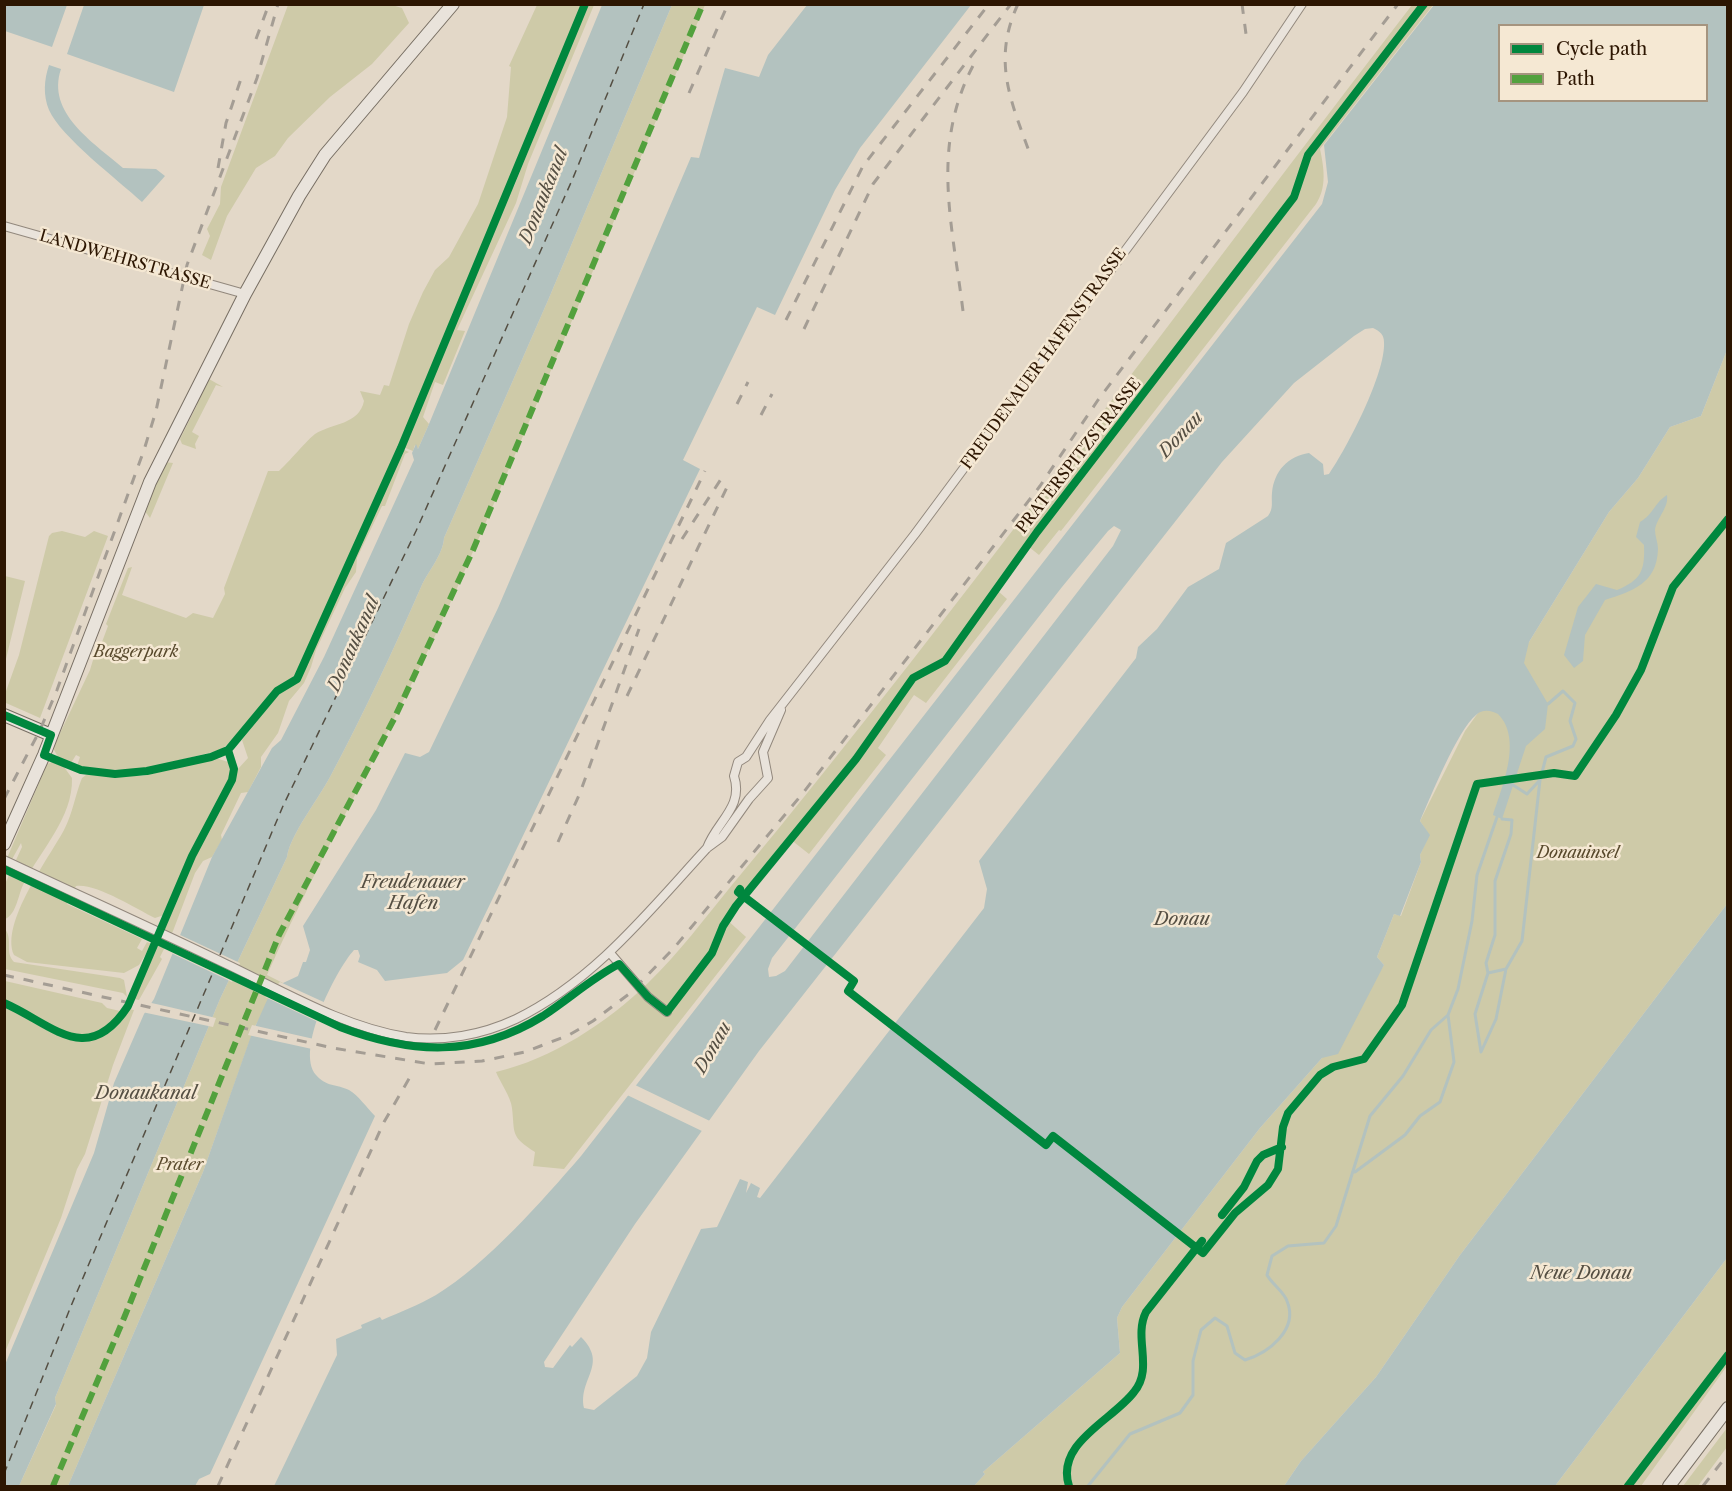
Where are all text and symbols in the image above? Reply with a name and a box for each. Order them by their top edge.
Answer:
legend [1498,24,1708,102]
text: Cycle path [1556,38,1647,60]
text: Path [1556,68,1595,90]
water label: Donaukanal [515,145,573,247]
street label: LANDWEHRSTRASSE [37,226,213,294]
street label: FREUDENAUER HAFENSTRASSE [957,245,1131,473]
street label: PRATERSPITZSTRASSE [1012,375,1146,537]
water label: Donau [1154,407,1208,463]
water label: Donaukanal [323,593,385,695]
park label: Baggerpark [94,642,178,662]
park label: Donauinsel [1537,843,1619,863]
water label: Freudenauer Hafen [361,872,465,914]
water label: Donau [1154,909,1210,931]
water label: Donau [690,1019,736,1077]
water label: Donaukanal [95,1083,197,1105]
park label: Prater [157,1155,203,1175]
water label: Neue Donau [1530,1263,1632,1285]

